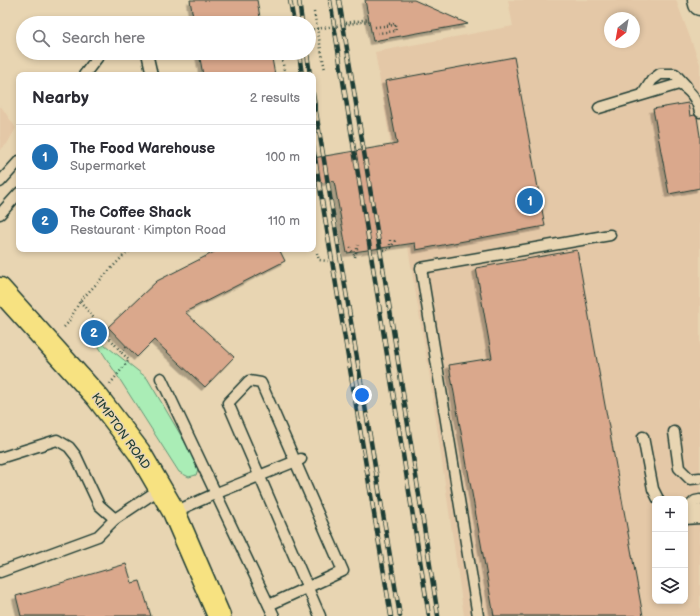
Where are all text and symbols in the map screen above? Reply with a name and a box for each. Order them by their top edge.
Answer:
north arrow [604,12,640,48]
search box [16,16,316,60]
icon: search [30,27,52,49]
text: Search here [62,29,145,48]
text: Nearby [32,88,89,108]
text: 2 results [250,90,300,106]
text: The Food Warehouse [70,139,215,158]
text: 1 [42,149,48,165]
text: 100 m [265,149,300,165]
text: Supermarket [70,158,146,174]
pin: 1 [517,186,543,216]
text: The Coffee Shack [70,203,191,222]
text: 2 [41,213,49,229]
text: 110 m [268,213,300,229]
text: Restaurant · Kimpton Road [70,222,226,238]
pin: 2 [81,318,107,348]
your location [352,385,372,405]
street label: KIMPTON ROAD [88,390,153,473]
map controls [652,496,688,604]
button: + [652,496,688,532]
button: − [652,532,688,568]
button: layers [652,568,688,604]

